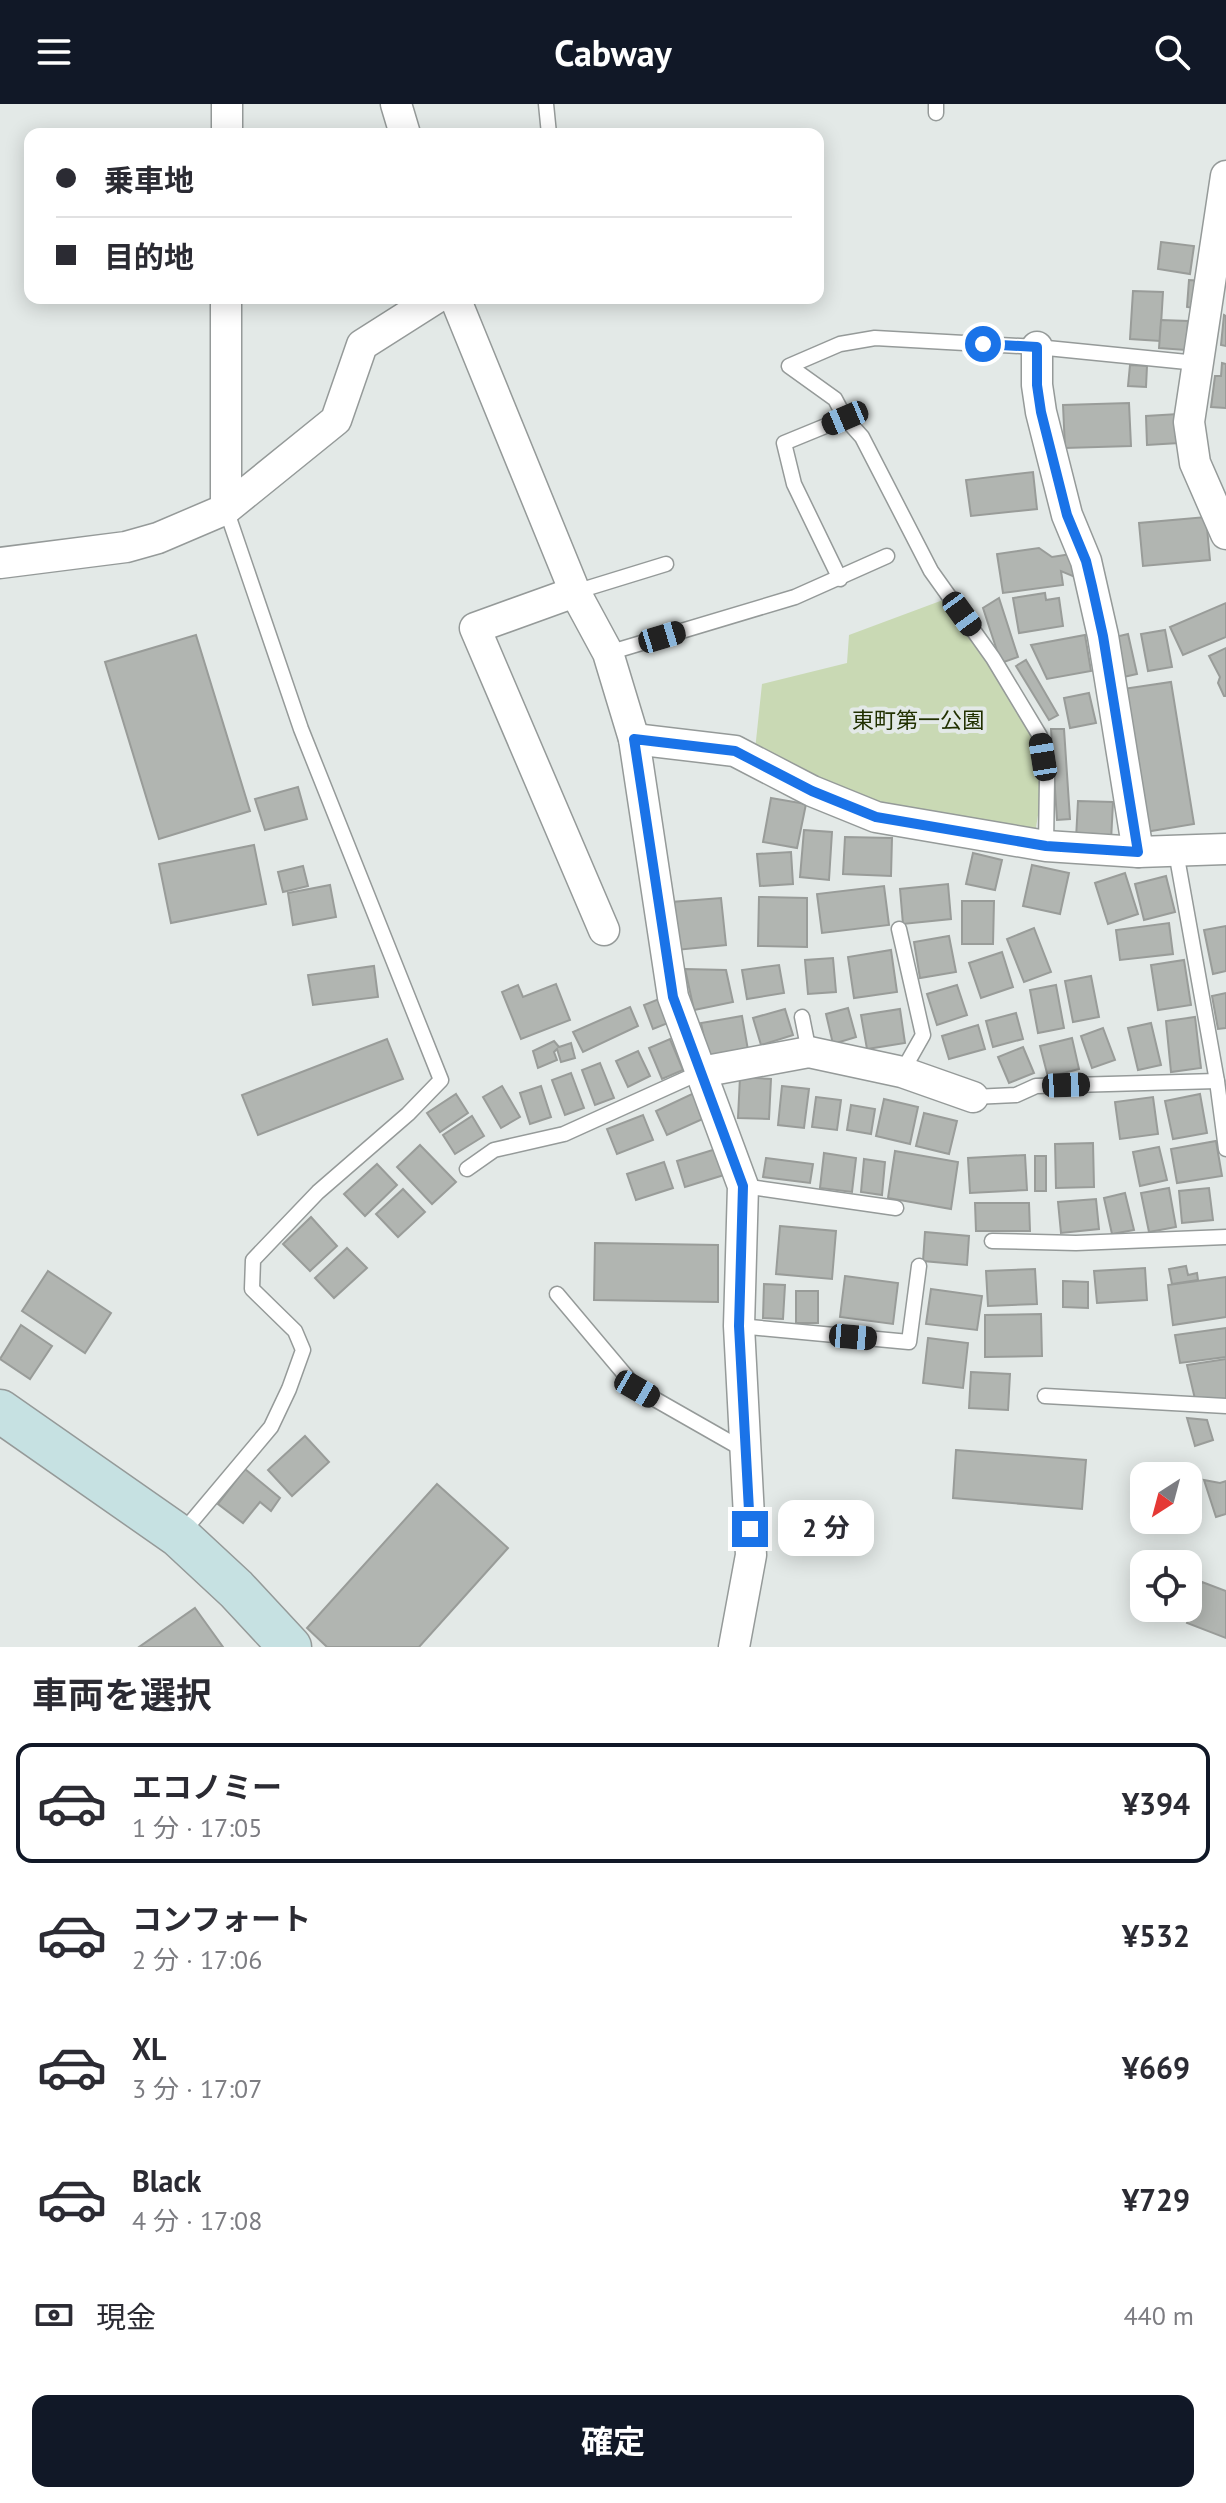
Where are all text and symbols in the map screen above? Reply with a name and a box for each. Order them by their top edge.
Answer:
text: Cabway [554,29,672,76]
icon: menu [32,30,76,74]
icon: search [1150,30,1194,74]
text: 乗車地 [104,160,194,199]
text: 目的地 [104,237,194,276]
route start [965,326,1001,362]
car [818,398,872,438]
car [938,588,986,640]
car [636,619,688,655]
park label: 東町第一公園 [852,706,984,734]
car [1027,731,1059,783]
car [1042,1072,1090,1098]
car [828,1323,878,1351]
car [610,1367,664,1411]
north arrow [1130,1462,1202,1534]
map controls [1130,1462,1202,1622]
callout: 2 分 [778,1501,874,1557]
route end [732,1511,768,1547]
text: 2 分 [802,1511,850,1544]
button: locate [1130,1550,1202,1622]
text: 車両を選択 [32,1671,212,1718]
icon: car [36,1767,108,1839]
text: エコノミー [132,1767,282,1806]
text: ¥394 [1122,1784,1190,1823]
text: 1 分 · 17:05 [132,1811,262,1844]
icon: car [36,1899,108,1971]
text: コンフォート [132,1899,311,1938]
text: ¥532 [1122,1916,1190,1955]
text: 2 分 · 17:06 [132,1943,262,1976]
text: XL [132,2029,166,2068]
icon: car [36,2031,108,2103]
text: ¥669 [1122,2048,1190,2087]
text: 3 分 · 17:07 [132,2072,262,2105]
text: Black [132,2161,201,2200]
icon: car [36,2163,108,2235]
text: ¥729 [1122,2180,1190,2219]
text: 4 分 · 17:08 [132,2204,262,2237]
icon: cash [32,2293,76,2337]
text: 現金 [96,2297,156,2336]
text: 440 m [1123,2299,1194,2332]
button: 確定 [32,2395,1194,2487]

